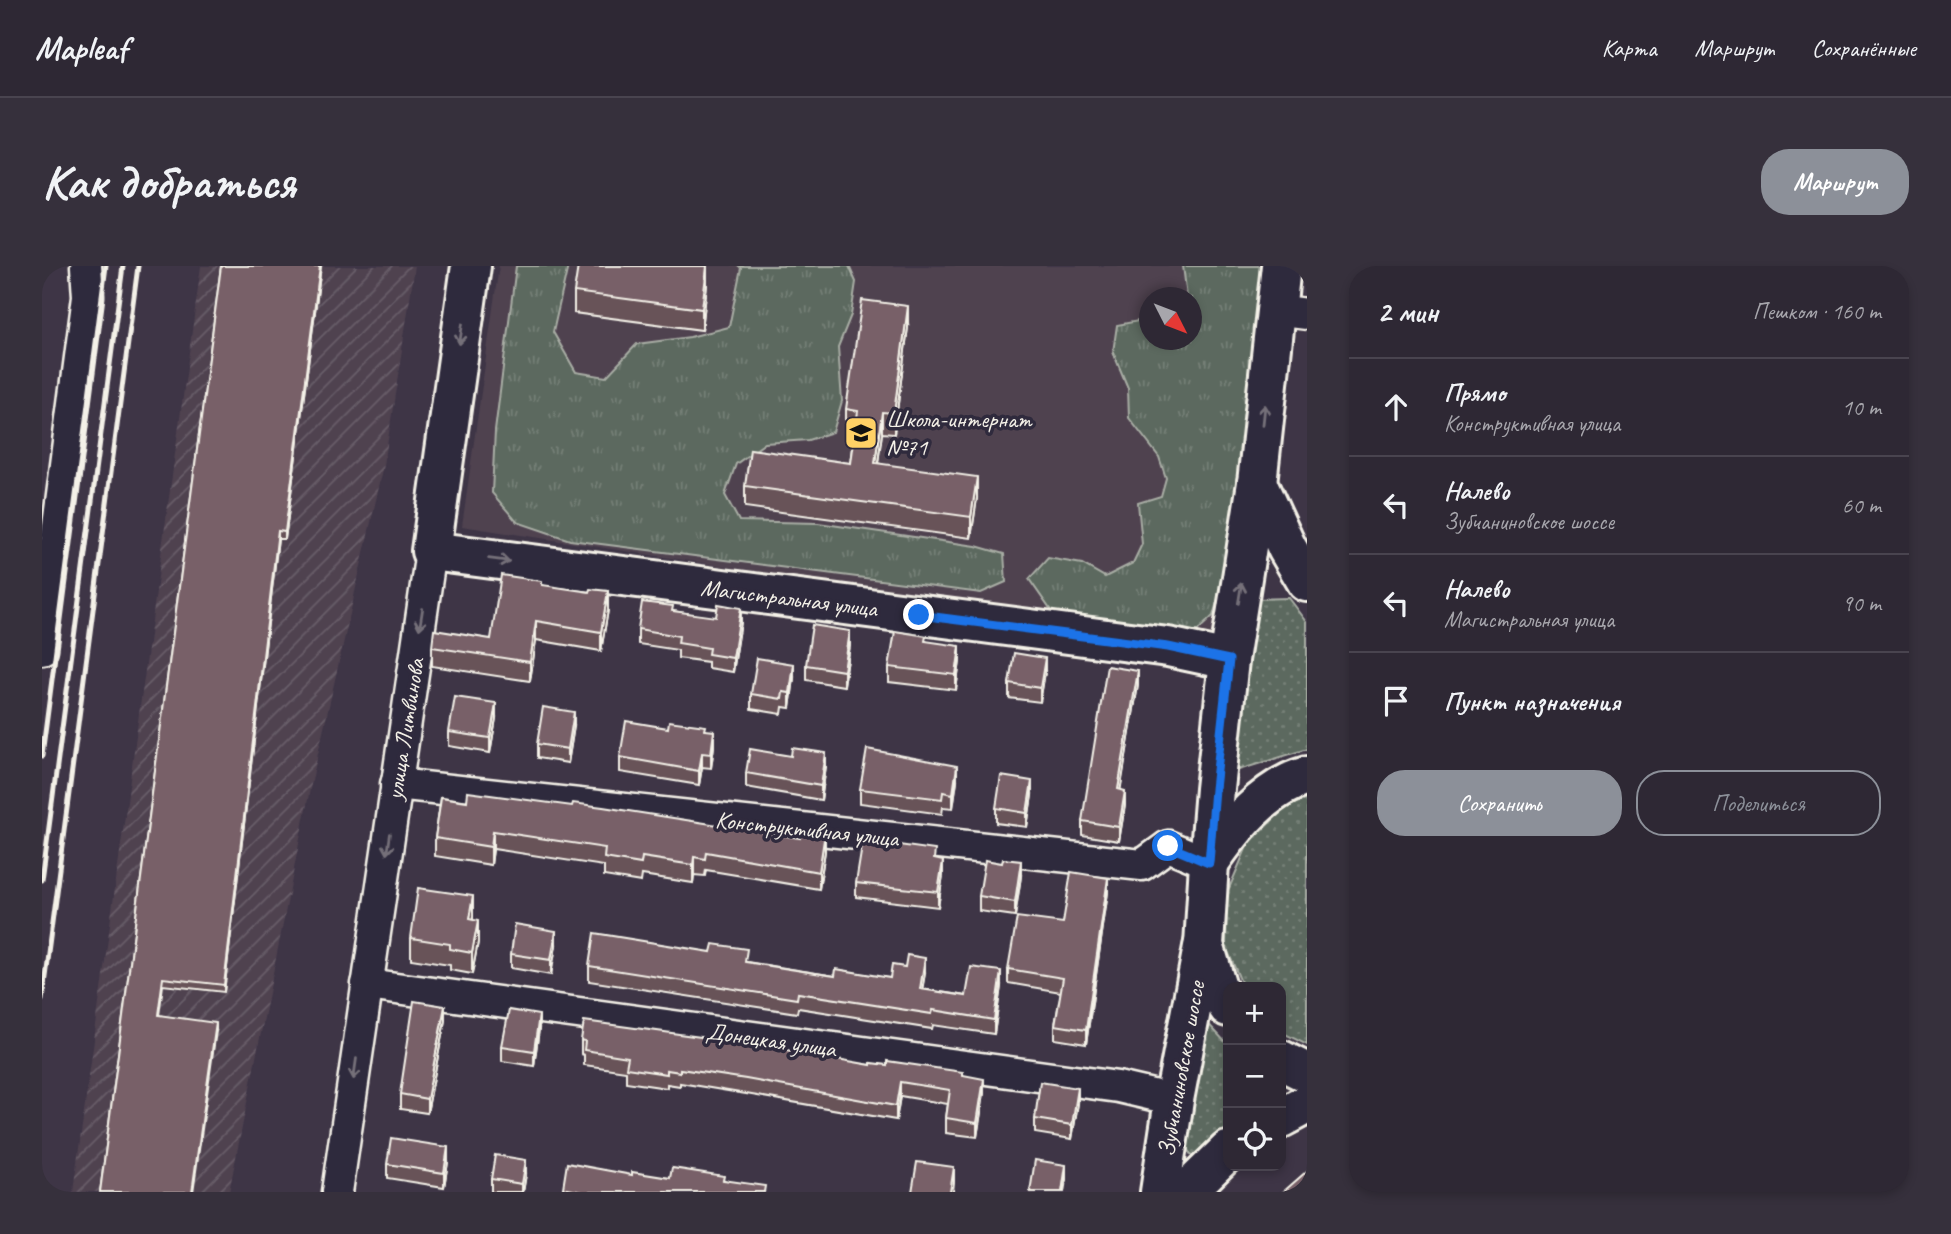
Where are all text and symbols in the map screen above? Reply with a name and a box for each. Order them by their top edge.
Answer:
text: Mapleaf [35,27,127,69]
text: Карта [1602,33,1657,63]
text: Маршрут [1695,33,1774,63]
text: Сохранённые [1812,33,1916,63]
button: Маршрут [1761,149,1909,215]
text: Как добраться [42,151,295,213]
north arrow [1139,287,1202,350]
text: 2 мин [1377,293,1438,331]
text: Пешком · 160 m [1753,297,1881,326]
one-way arrow [455,322,468,344]
text: Прямо [1444,376,1506,409]
icon: ahead [1377,388,1415,426]
text: 10 m [1842,393,1881,422]
place label: Школа-интернат №71 [886,404,1033,462]
one-way arrow [1258,404,1271,427]
text: Конструктивная улица [1444,409,1620,438]
school or university icon: Школа-интернат №71 [842,414,880,452]
text: Налево [1444,474,1510,507]
icon: left [1377,486,1415,524]
text: 60 m [1842,491,1881,520]
text: Зубчаниновское шоссе [1444,507,1614,536]
one-way arrow [487,554,510,567]
street label: Магистральная улица [699,572,880,624]
text: Налево [1444,572,1510,605]
one-way arrow [1234,582,1247,604]
icon: left [1377,584,1415,622]
text: 90 m [1842,589,1881,618]
route end [903,599,934,630]
text: Магистральная улица [1444,605,1614,634]
one-way arrow [414,607,427,630]
street label: улица Литвинова [379,655,431,804]
icon: arrive [1377,682,1415,720]
text: Пункт назначения [1444,685,1620,718]
button: Сохранить [1377,770,1622,836]
button: Поделиться [1636,770,1881,836]
street label: Конструктивная улица [714,804,901,854]
route start [1152,830,1183,861]
one-way arrow [381,832,394,855]
street label: Зубчаниновское шоссе [1151,977,1212,1159]
map controls [1223,982,1286,1171]
button: + [1223,982,1286,1045]
street label: Донецкая улица [704,1016,839,1064]
button: − [1223,1045,1286,1108]
one-way arrow [348,1057,361,1080]
button: locate [1223,1108,1286,1171]

